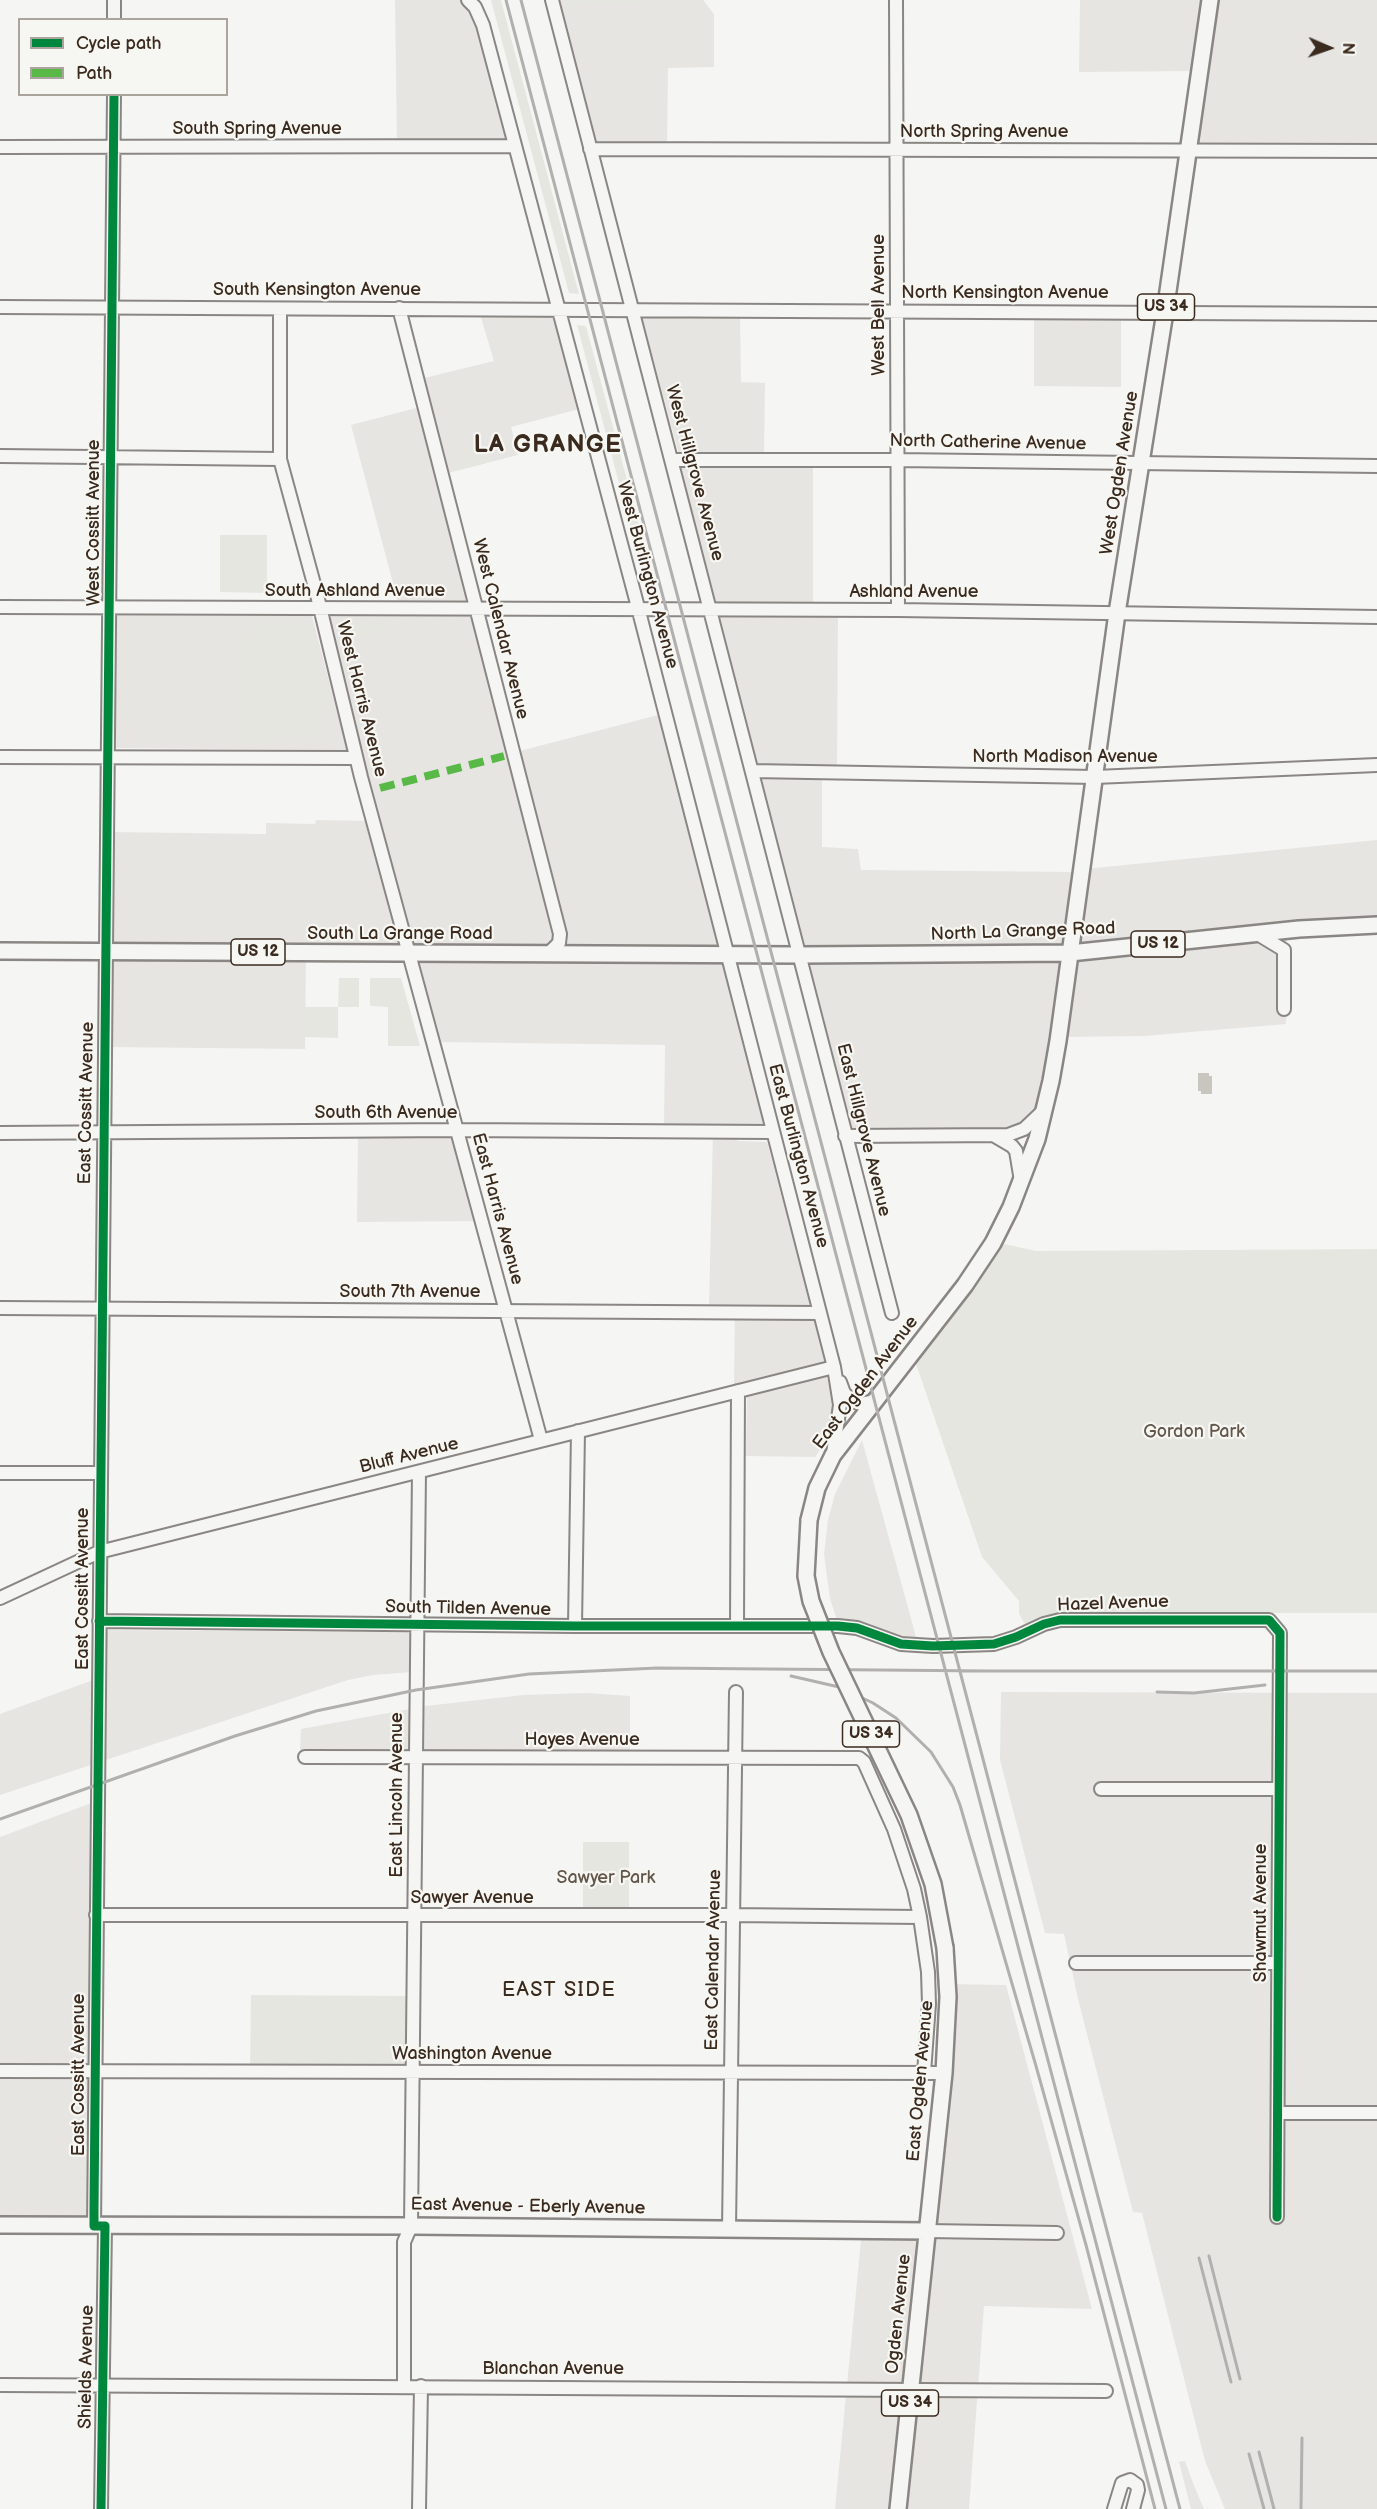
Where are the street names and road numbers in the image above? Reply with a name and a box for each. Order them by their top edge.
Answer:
street label: South Spring Avenue [172,118,342,140]
street label: North Spring Avenue [900,121,1068,143]
street label: West Bell Avenue [868,234,890,376]
street label: South Kensington Avenue [213,279,421,301]
street label: North Kensington Avenue [901,282,1109,304]
road number: US 34 [1138,294,1194,320]
street label: West Hillgrove Avenue [660,382,728,564]
street label: West Ogden Avenue [1096,390,1144,556]
street label: North Catherine Avenue [889,430,1087,456]
street label: West Cossitt Avenue [83,440,105,606]
street label: West Burlington Avenue [612,479,682,671]
street label: West Calendar Avenue [467,536,533,722]
street label: South Ashland Avenue [265,580,445,602]
street label: Ashland Avenue [849,581,979,603]
street label: West Harris Avenue [331,619,391,779]
street label: North Madison Avenue [972,746,1158,768]
street label: North La Grange Road [930,918,1116,946]
street label: South La Grange Road [307,923,493,945]
road number: US 12 [1131,931,1185,957]
road number: US 12 [231,939,285,965]
street label: East Cossitt Avenue [75,1021,99,1185]
street label: East Hillgrove Avenue [831,1041,895,1219]
street label: East Burlington Avenue [763,1062,833,1250]
street label: South 6th Avenue [314,1102,458,1124]
street label: East Harris Avenue [466,1131,528,1287]
street label: South 7th Avenue [340,1281,480,1303]
street label: East Ogden Avenue [809,1312,923,1454]
street label: Bluff Avenue [357,1433,461,1479]
street label: East Cossitt Avenue [72,1508,94,1670]
street label: Hazel Avenue [1057,1591,1169,1617]
street label: South Tilden Avenue [385,1597,551,1621]
street label: East Lincoln Avenue [386,1712,408,1878]
road number: US 34 [842,1721,900,1747]
street label: Hayes Avenue [524,1729,640,1751]
street label: Shawmut Avenue [1250,1844,1272,1982]
street label: East Calendar Avenue [702,1869,726,2051]
street label: Sawyer Avenue [410,1887,534,1909]
street label: East Cossitt Avenue [68,1994,90,2156]
street label: East Ogden Avenue [903,2000,939,2162]
street label: Washington Avenue [392,2043,552,2065]
street label: East Avenue - Eberly Avenue [411,2194,645,2220]
street label: Ogden Avenue [882,2253,916,2375]
street label: Shields Avenue [75,2305,99,2429]
street label: Blanchan Avenue [482,2358,624,2380]
road number: US 34 [882,2390,938,2416]

